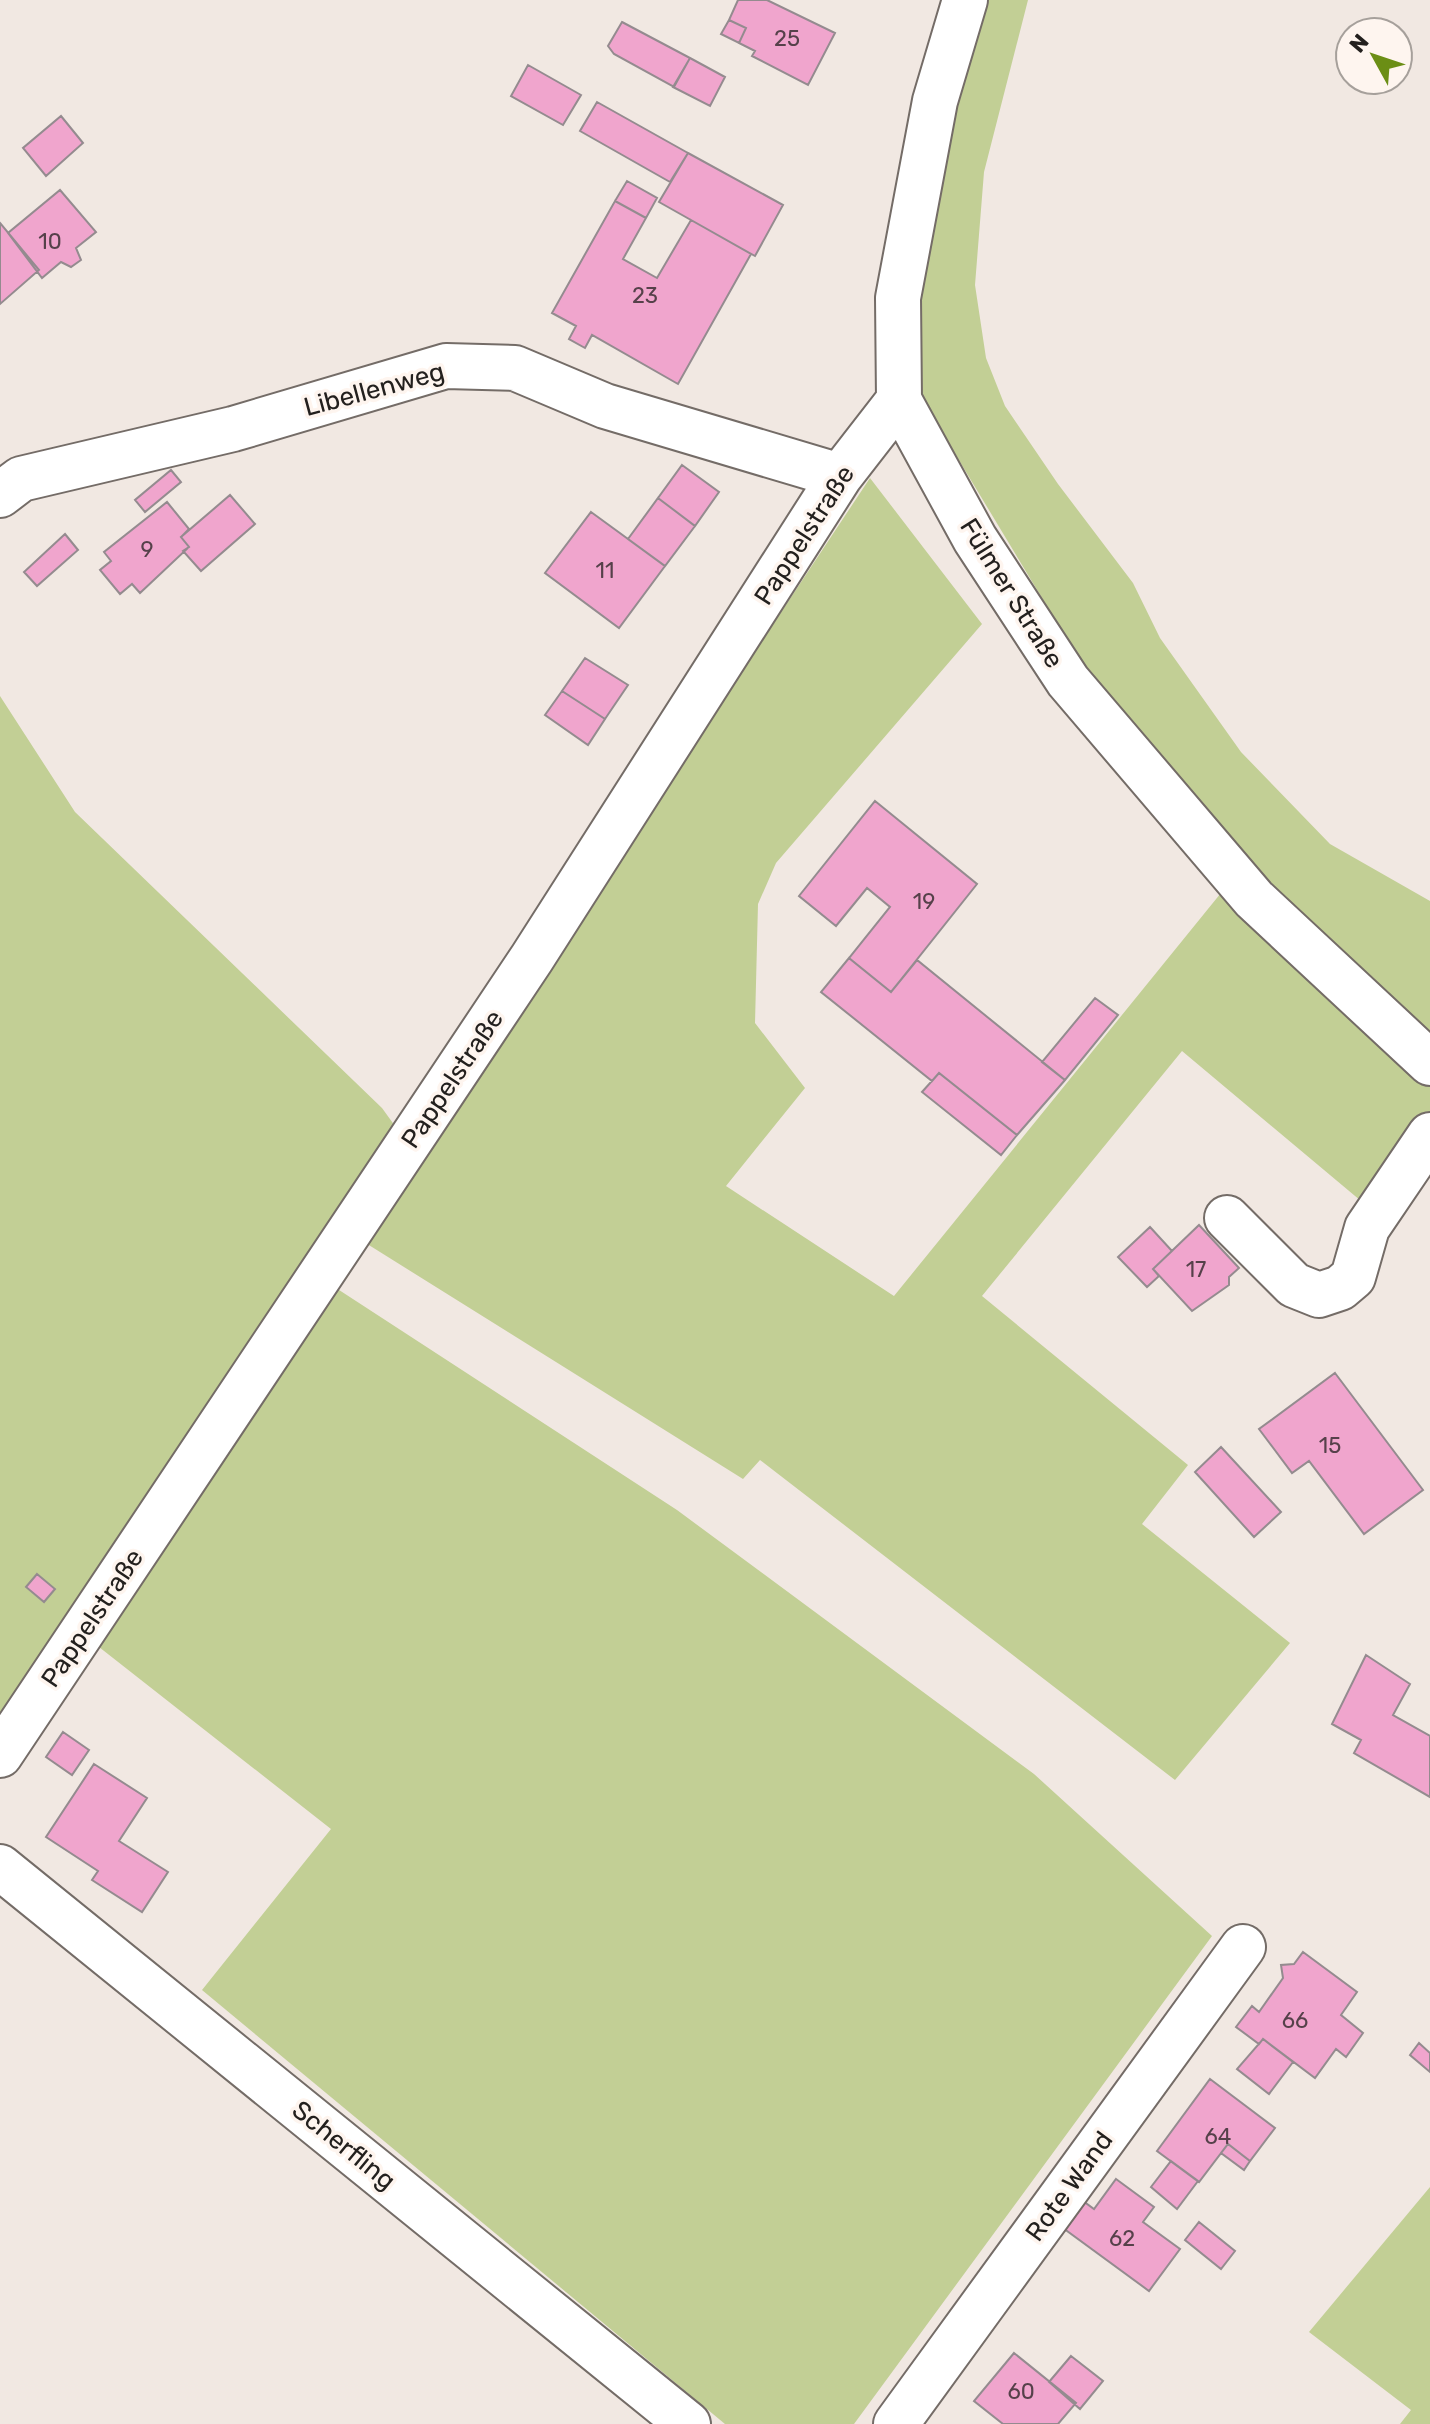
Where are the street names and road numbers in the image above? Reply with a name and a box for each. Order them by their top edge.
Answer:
street label: Libellenweg [300,356,448,423]
street label: Pappelstraße [748,460,861,611]
street label: Fülmer Straße [953,513,1070,674]
street label: Pappelstraße [395,1004,510,1154]
street label: Pappelstraße [35,1543,150,1693]
street label: Scherfling [286,2094,402,2196]
street label: Rote Wand [1019,2125,1120,2247]

